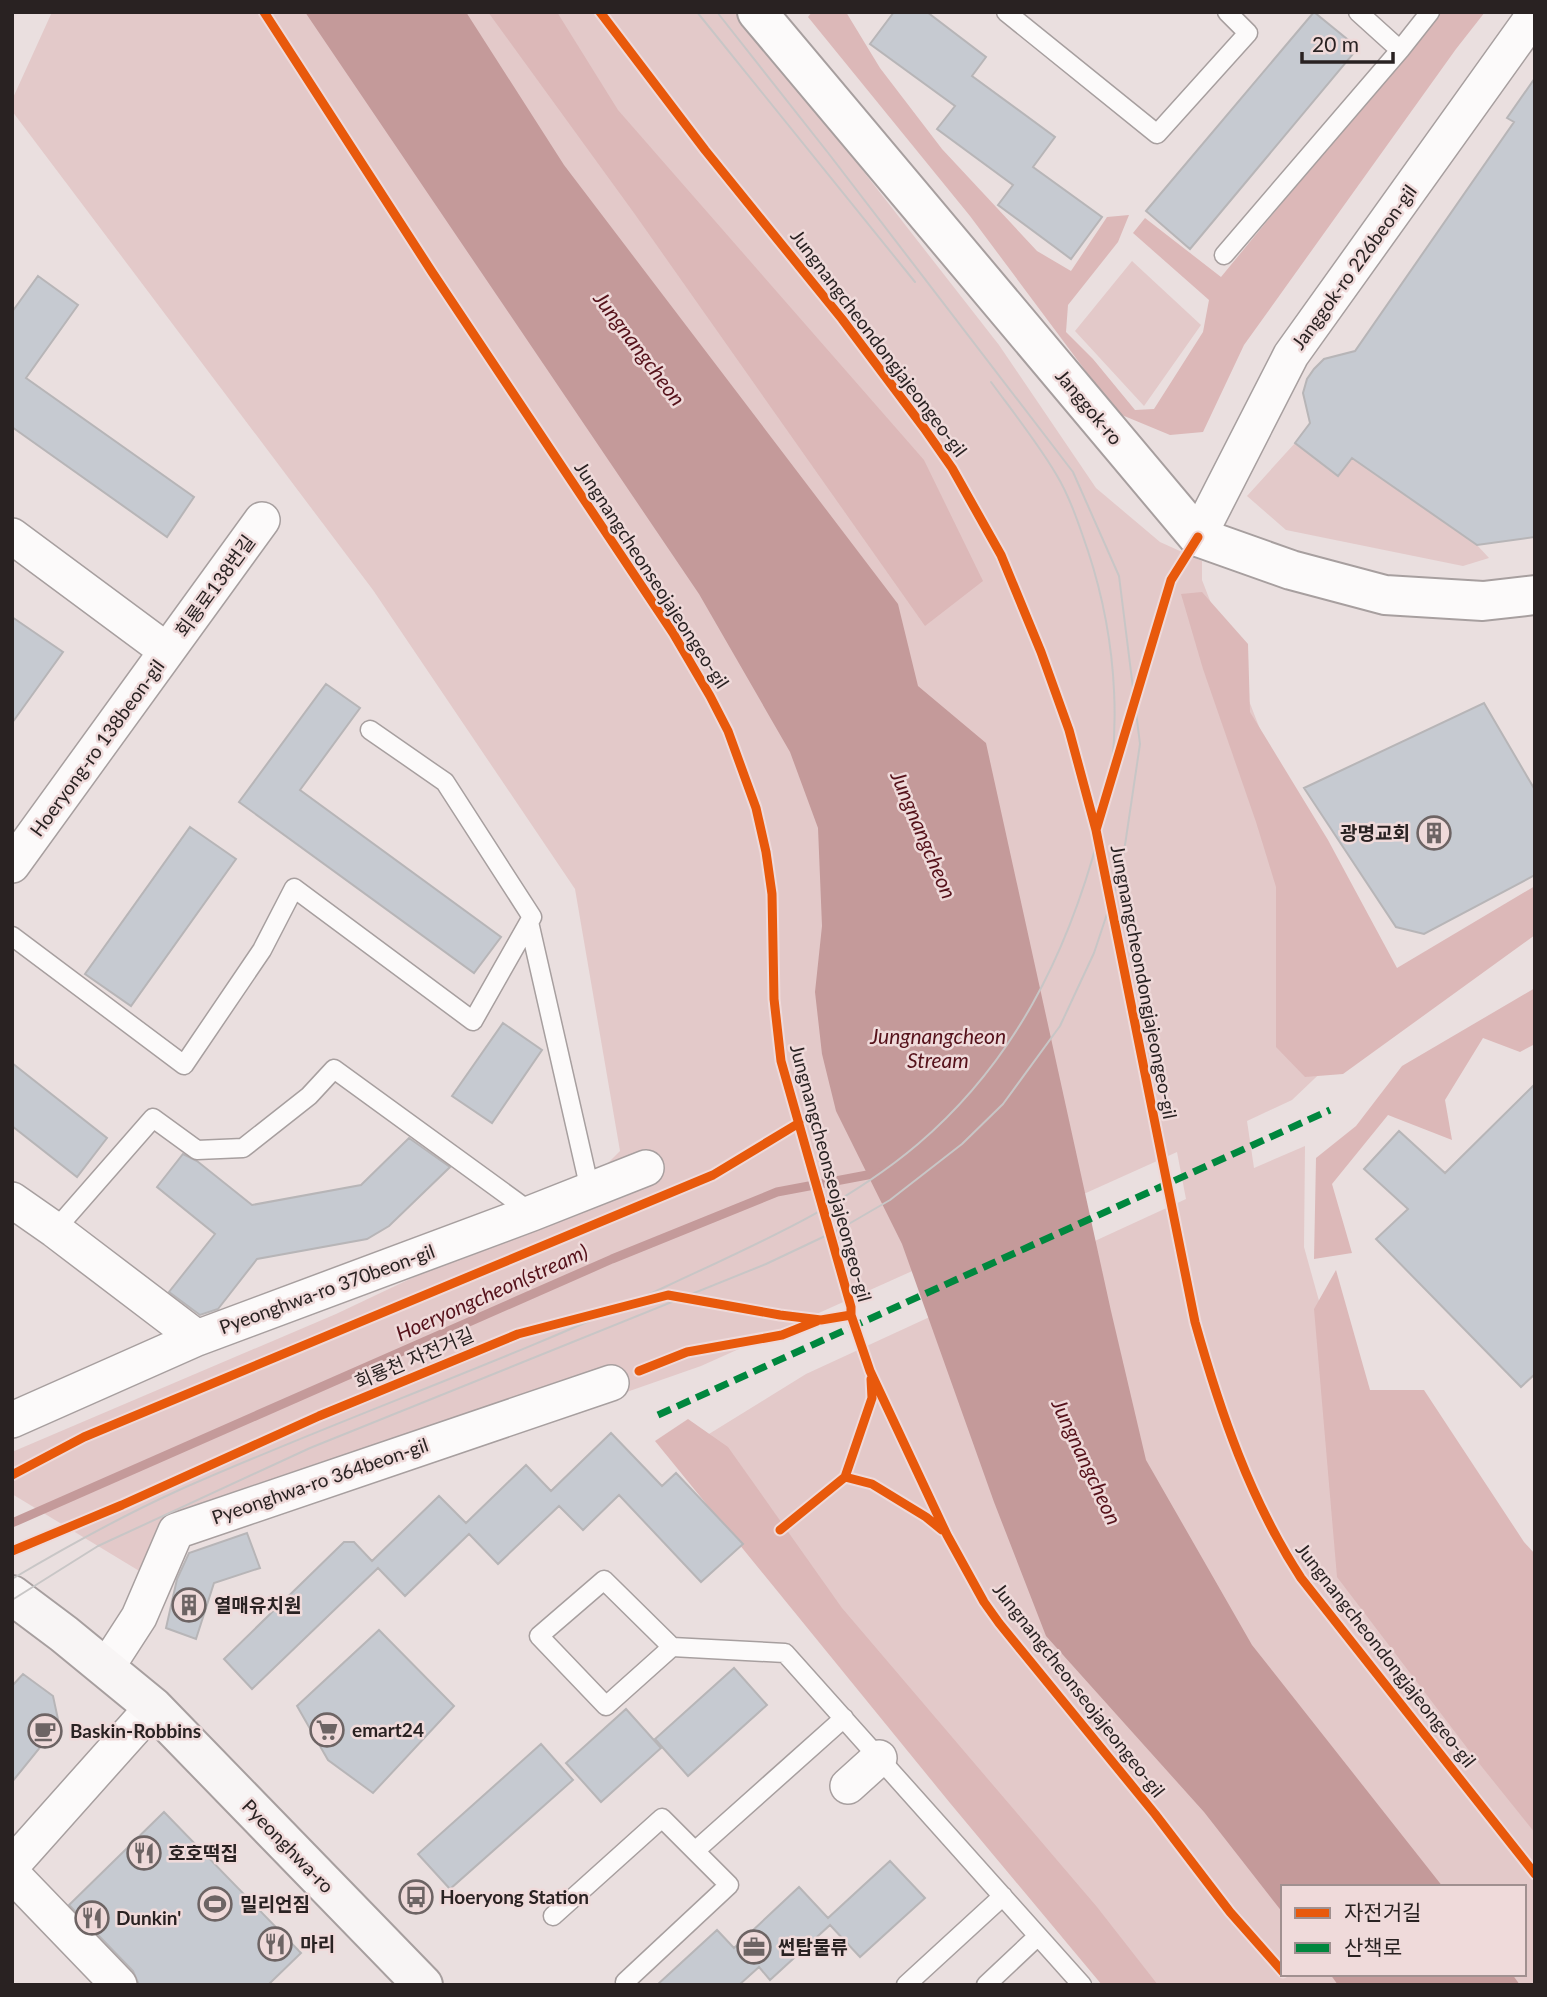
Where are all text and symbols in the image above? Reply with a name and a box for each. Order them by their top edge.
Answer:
scale bar [1302,21,1393,65]
text: 20 m [1312,31,1359,56]
street label: Janggok-ro 226beon-gil [1286,180,1421,353]
street label: Jungnangcheondongjajeongeo-gil [786,224,972,461]
water label: Jungnangcheon [589,285,691,410]
street label: Janggok-ro [1051,364,1128,449]
street label: Jungnangcheonseojajeongeo-gil [570,457,734,692]
street label: 회룡로138번길 [170,530,259,641]
street label: Hoeryong-ro 138beon-gil [25,655,169,841]
water label: Jungnangcheon [886,766,962,902]
building icon: 광명교회 [1415,814,1453,852]
place label: 광명교회 [1340,821,1410,844]
street label: Jungnangcheondongjajeongeo-gil [1107,843,1182,1121]
water label: Jungnangcheon Stream [869,1023,1006,1072]
street label: Jungnangcheonseojajeongeo-gil [786,1042,877,1304]
water label: Hoeryongcheon(stream) [391,1238,591,1345]
street label: Pyeonghwa-ro 370beon-gil [216,1239,438,1338]
street label: 회룡천 자전거길 [351,1322,477,1393]
water label: Jungnangcheon [1047,1393,1127,1528]
street label: Pyeonghwa-ro 364beon-gil [209,1433,431,1528]
street label: Jungnangcheondongjajeongeo-gil [1292,1538,1481,1772]
street label: Jungnangcheonseojajeongeo-gil [989,1578,1170,1802]
building icon: 열매유치원 [170,1586,208,1624]
place label: 열매유치원 [214,1593,301,1616]
supermarket icon: emart24 [308,1711,346,1749]
cafe icon: Baskin-Robbins [26,1712,64,1750]
place label: emart24 [352,1718,424,1741]
place label: Baskin-Robbins [70,1719,201,1742]
street label: Pyeonghwa-ro [238,1794,339,1897]
restaurant icon: 호호떡집 [125,1834,163,1872]
place label: 호호떡집 [168,1841,238,1864]
bus stop icon: Hoeryong Station [397,1878,435,1916]
sports icon: 밀리언짐 [196,1885,234,1923]
place label: Hoeryong Station [440,1885,589,1908]
legend [1281,1885,1526,1976]
place label: 밀리언짐 [240,1892,310,1915]
restaurant icon: Dunkin' [73,1899,111,1937]
text: 자전거길 [1344,1899,1421,1924]
place label: Dunkin' [116,1906,181,1929]
restaurant icon: 마리 [256,1925,294,1963]
office icon: 썬탑물류 [735,1928,773,1966]
place label: 마리 [300,1932,335,1955]
text: 산책로 [1344,1934,1402,1959]
place label: 썬탑물류 [778,1935,848,1958]

